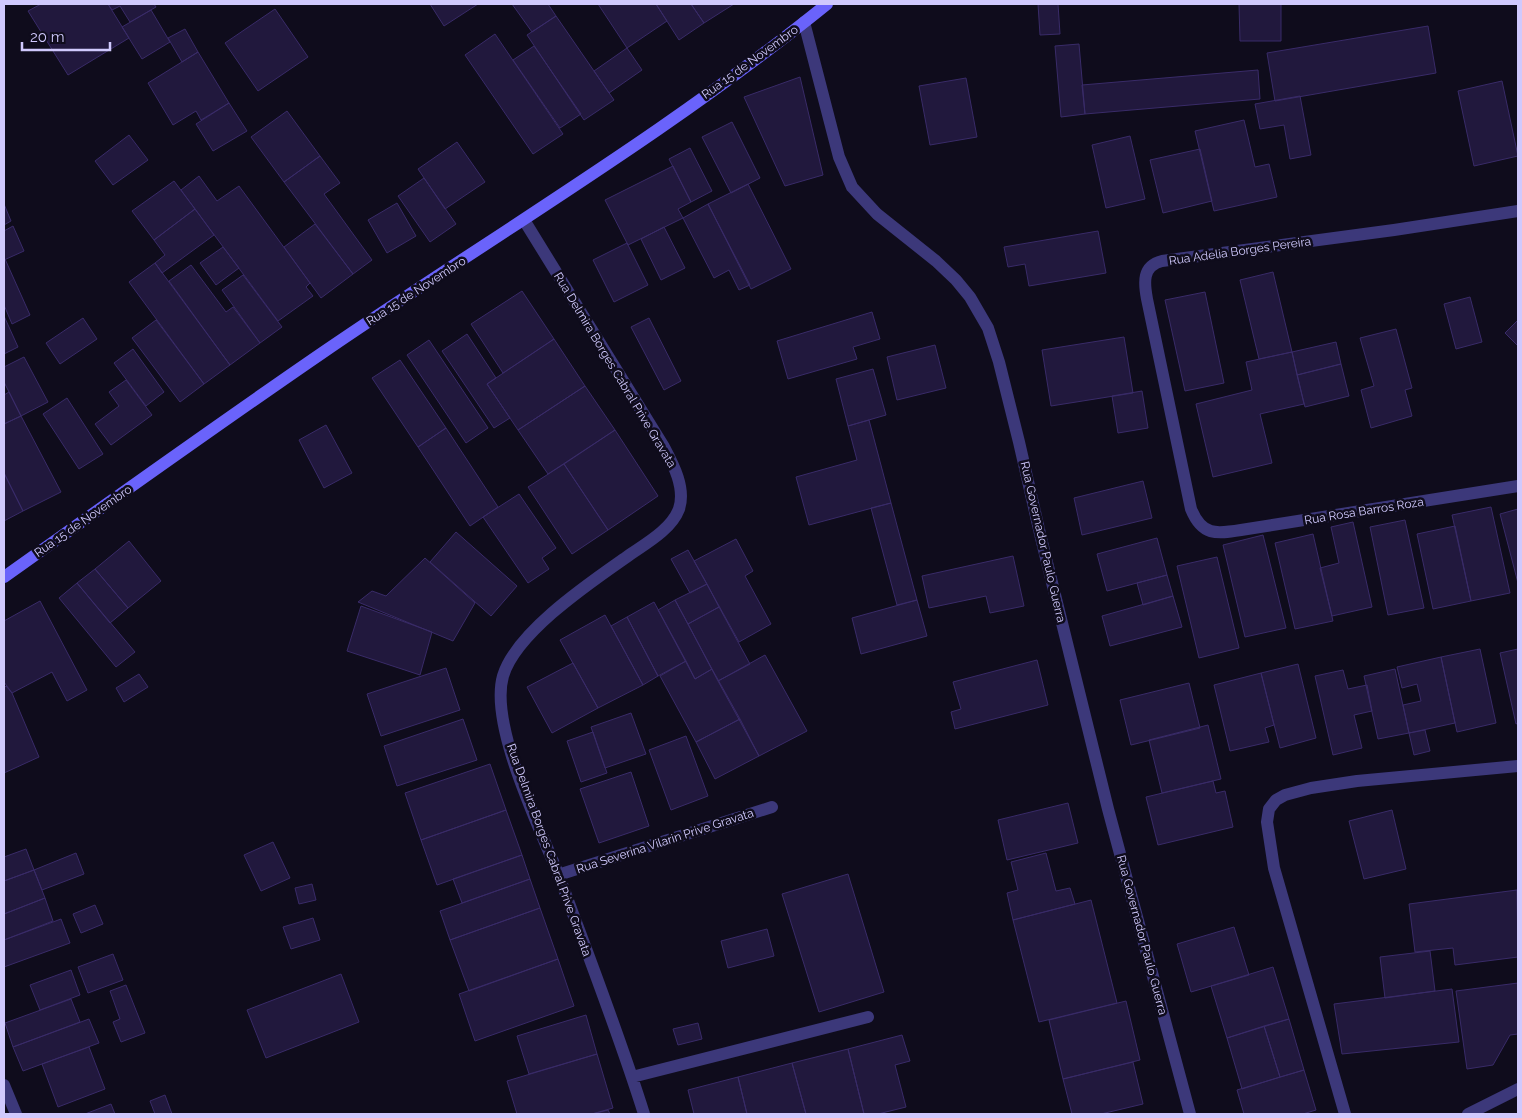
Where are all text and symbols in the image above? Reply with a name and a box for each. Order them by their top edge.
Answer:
scale bar [22,20,110,52]
street label: Rua 15 de Novembro [699,22,801,102]
text: 20 m [30,28,65,46]
street label: Rua Adelia Borges Pereira [1168,234,1312,268]
street label: Rua 15 de Novembro [364,254,468,328]
street label: Rua Delmira Borges Cabral Prive Gravata [551,270,679,470]
street label: Rua Governador Paulo Guerra [1018,460,1068,624]
street label: Rua 15 de Novembro [32,482,134,560]
street label: Rua Rosa Barros Roza [1303,495,1425,527]
street label: Rua Delmira Borges Cabral Prive Gravata [504,742,594,958]
street label: Rua Severina Vilarin Prive Gravata [575,806,755,876]
street label: Rua Governador Paulo Guerra [1114,854,1170,1016]

